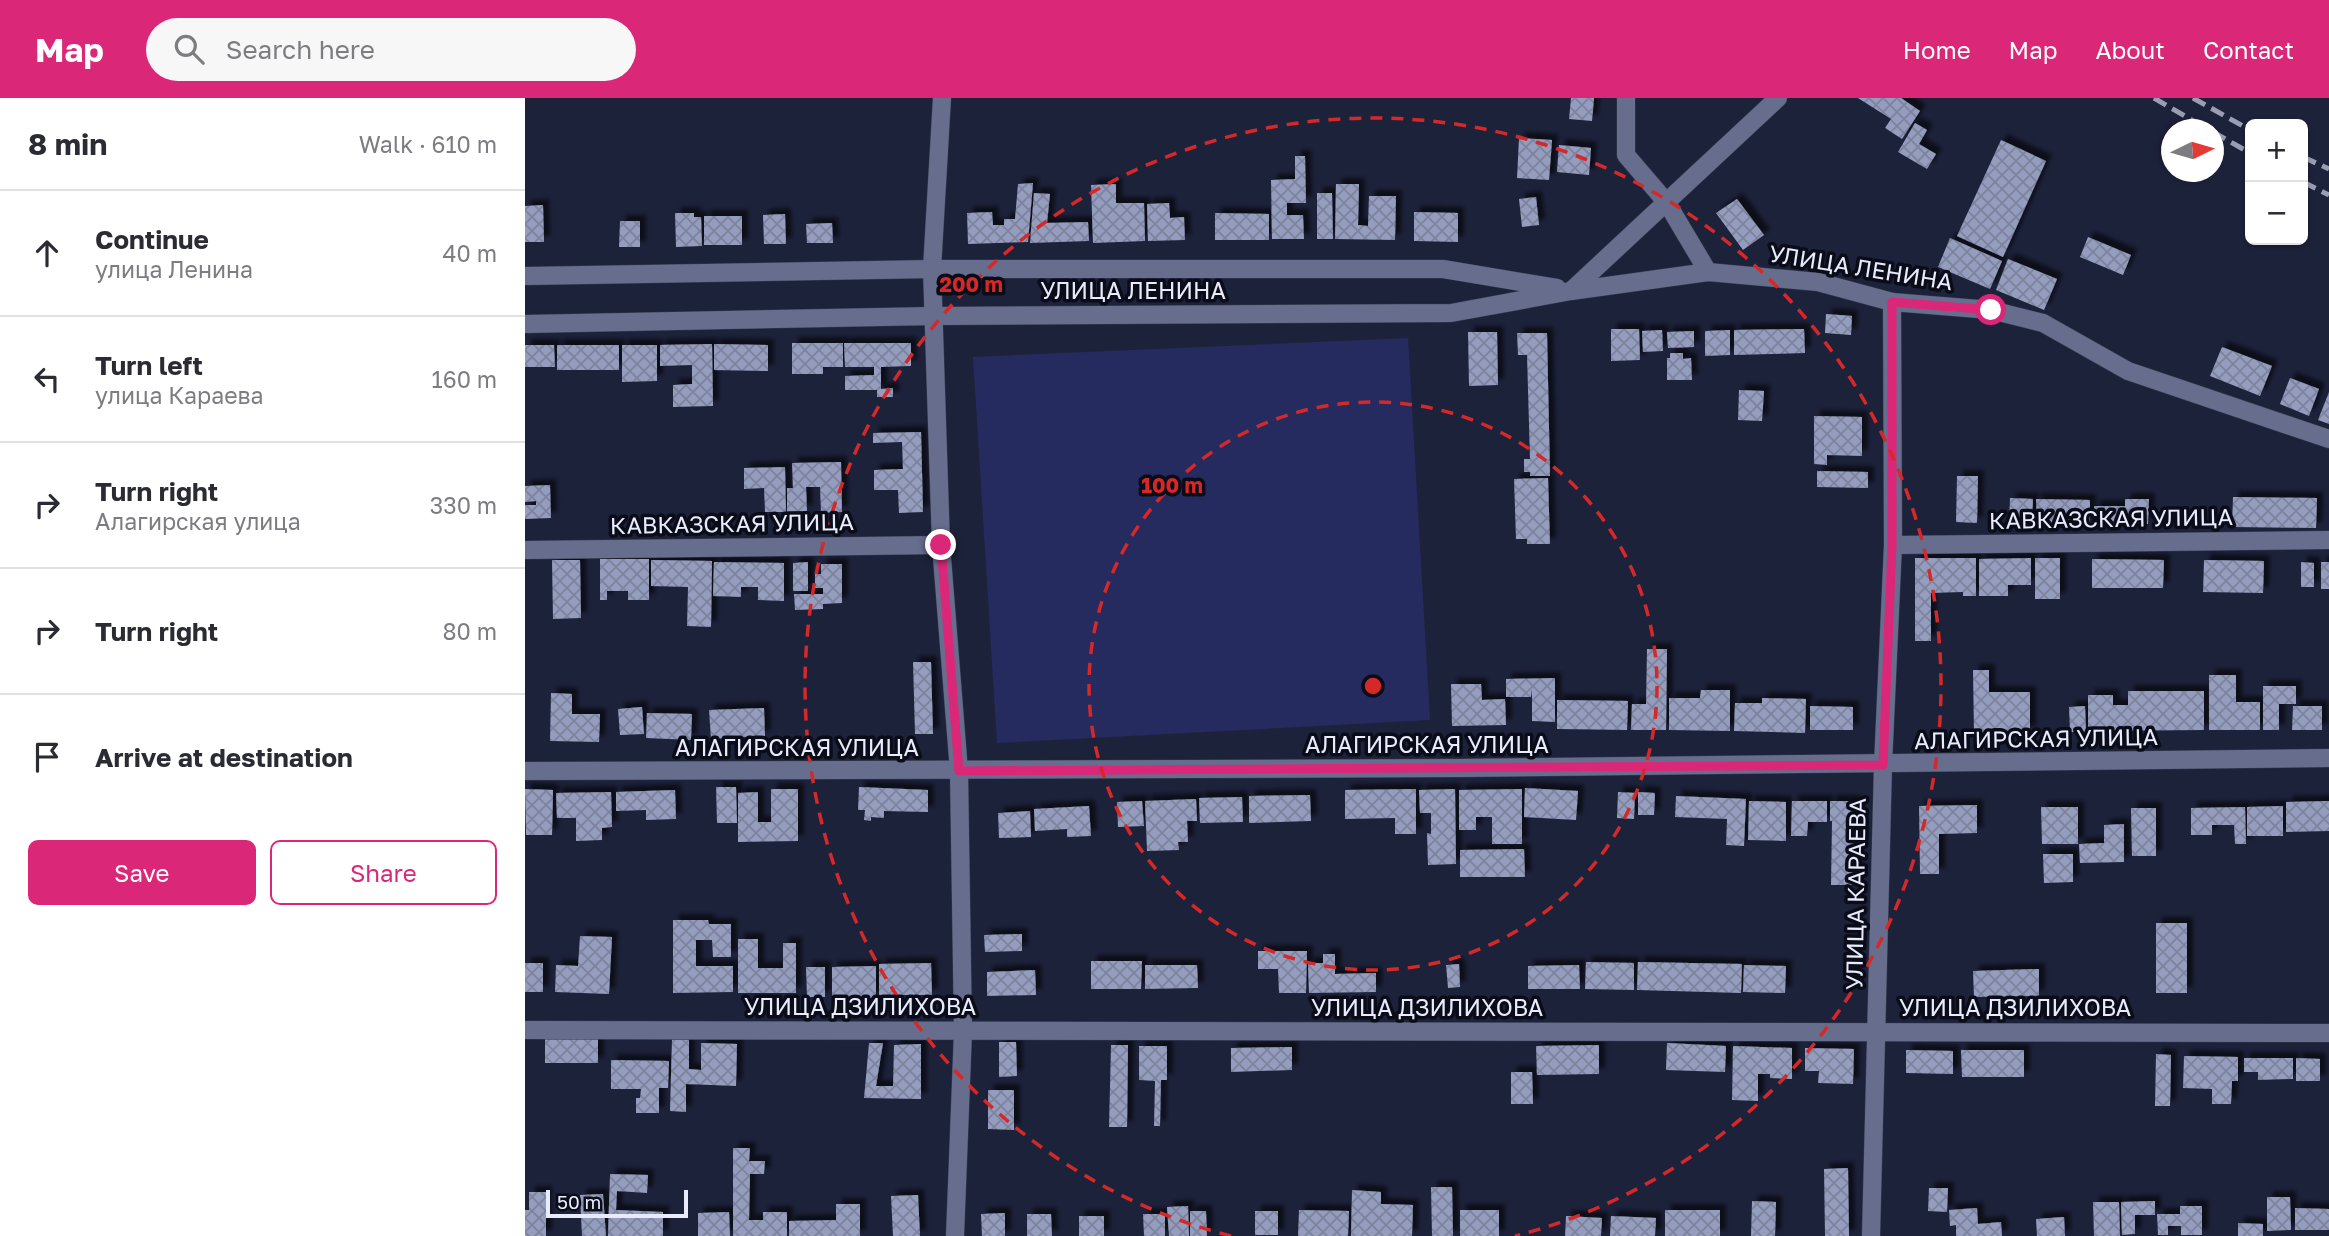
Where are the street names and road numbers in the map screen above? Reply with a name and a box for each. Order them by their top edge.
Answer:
street label: УЛИЦА ЛЕНИНА [1767,239,1955,295]
street label: УЛИЦА ЛЕНИНА [1040,276,1226,304]
street label: КАВКАЗСКАЯ УЛИЦА [1989,502,2233,534]
street label: КАВКАЗСКАЯ УЛИЦА [610,507,854,539]
street label: АЛАГИРСКАЯ УЛИЦА [1914,722,2158,754]
street label: АЛАГИРСКАЯ УЛИЦА [1305,730,1549,758]
street label: АЛАГИРСКАЯ УЛИЦА [675,733,919,761]
street label: УЛИЦА КАРАЕВА [1839,798,1871,990]
street label: УЛИЦА ДЗИЛИХОВА [744,992,976,1020]
street label: УЛИЦА ДЗИЛИХОВА [1311,993,1543,1021]
street label: УЛИЦА ДЗИЛИХОВА [1899,993,2131,1021]

